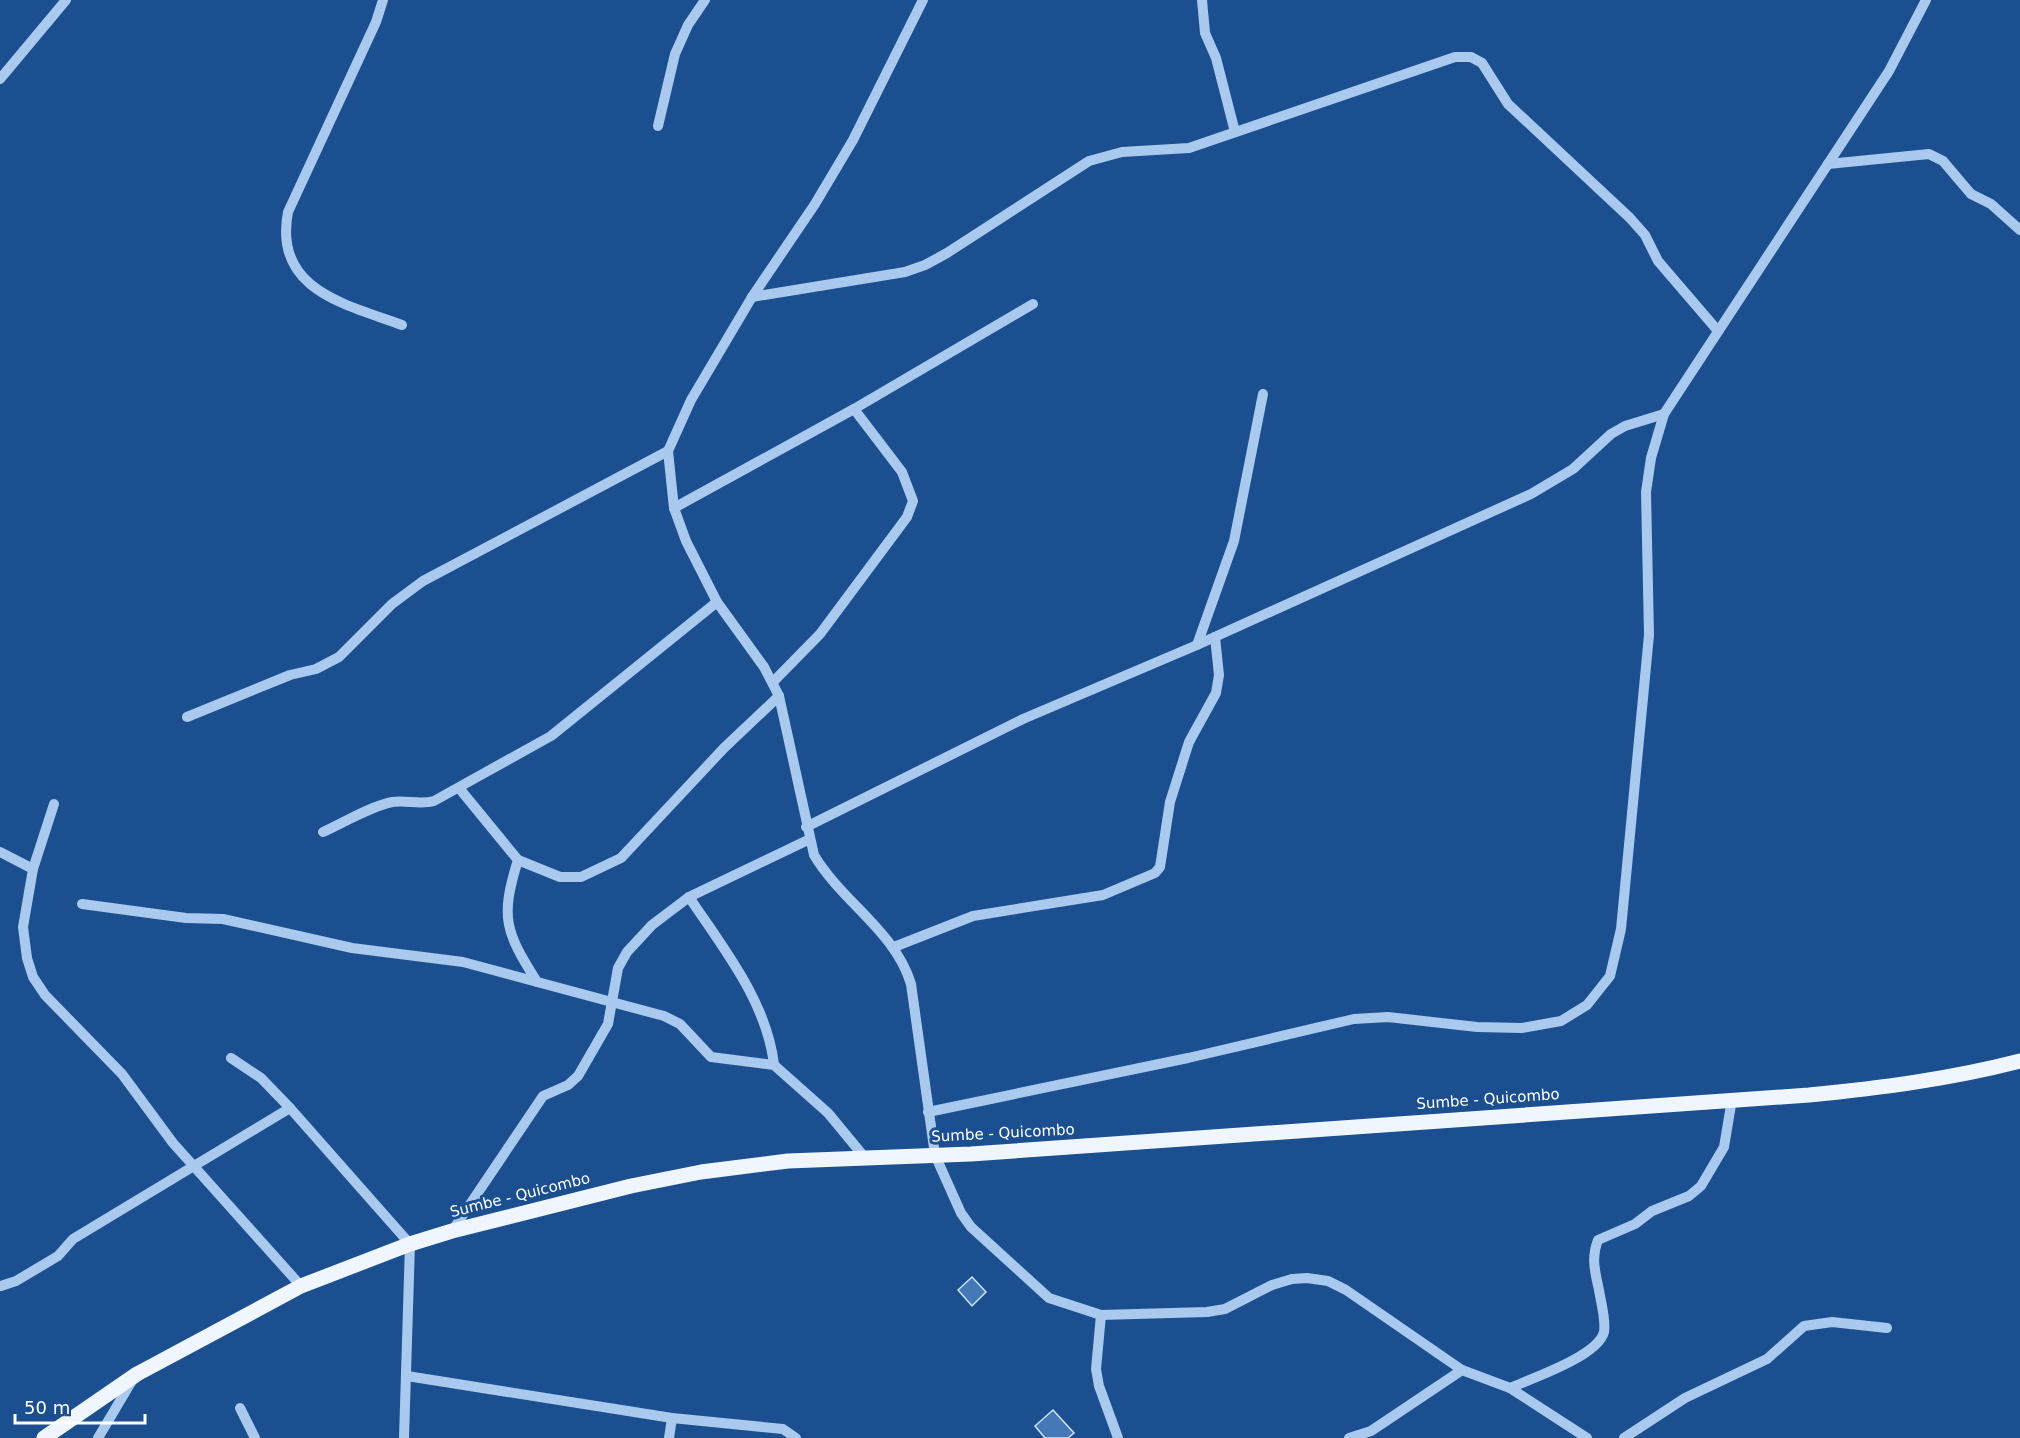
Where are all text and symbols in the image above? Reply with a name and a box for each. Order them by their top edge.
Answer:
street label: Sumbe - Quicombo [1416,1085,1560,1113]
street label: Sumbe - Quicombo [931,1120,1075,1146]
street label: Sumbe - Quicombo [448,1169,592,1221]
scale bar [15,1387,146,1425]
text: 50 m [24,1397,70,1418]

